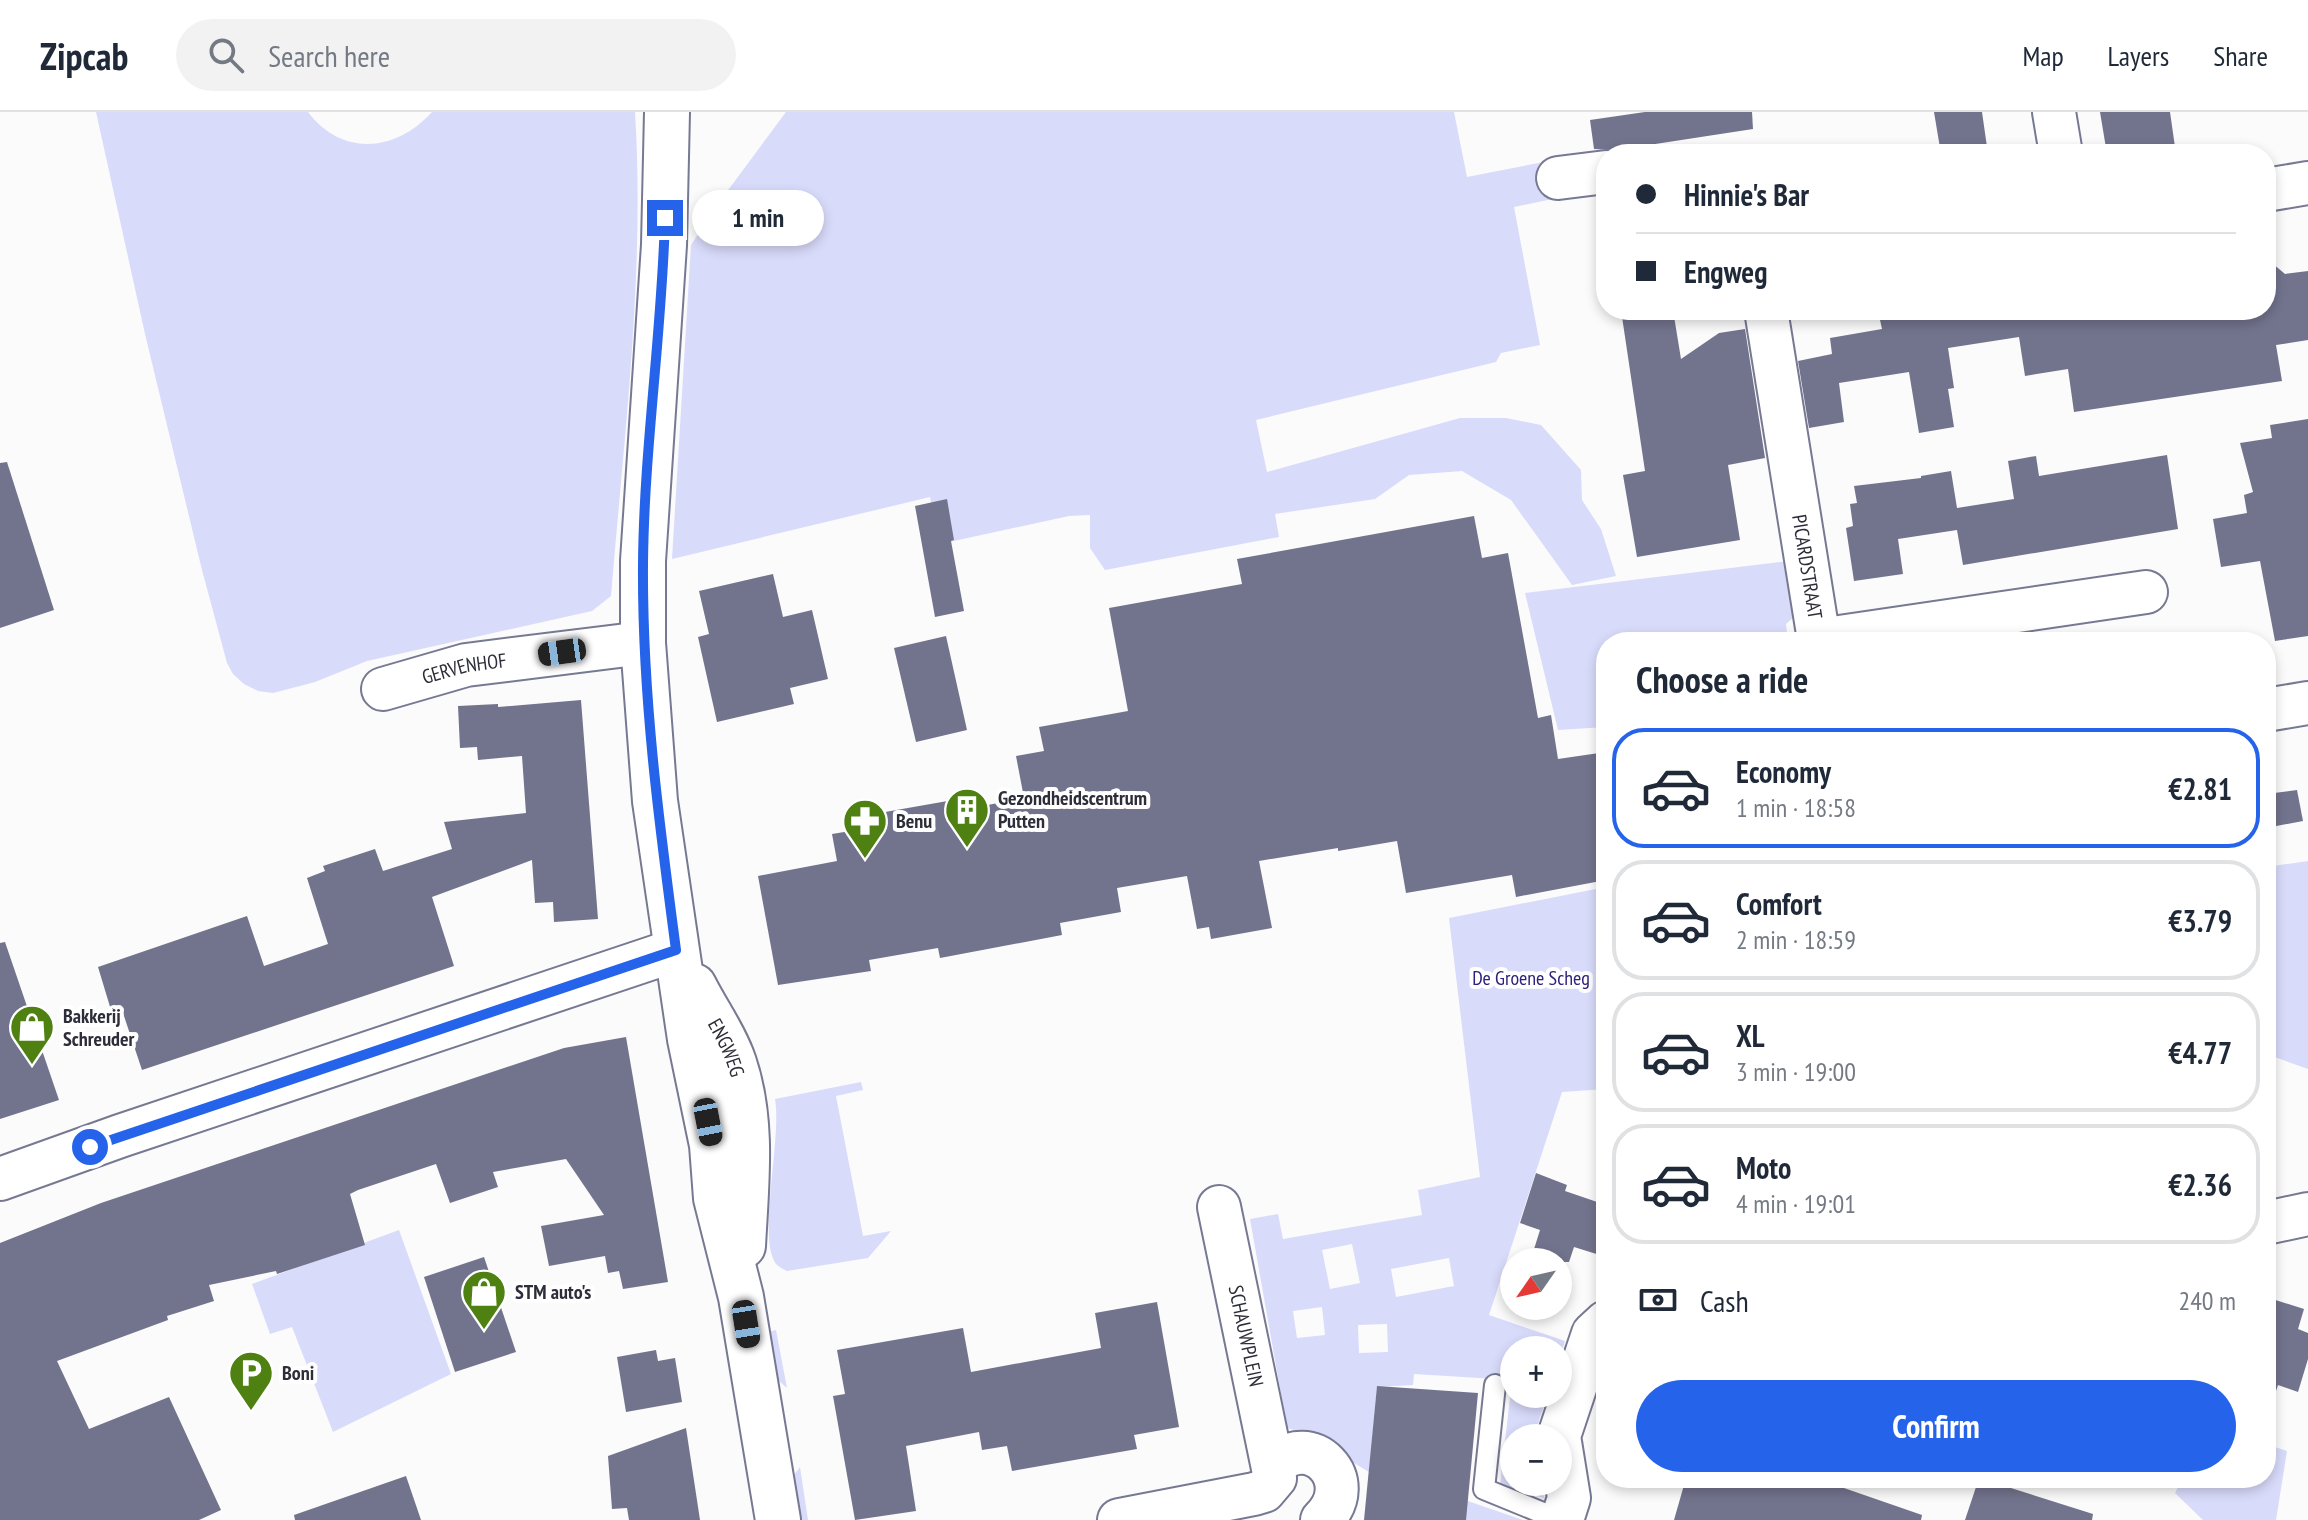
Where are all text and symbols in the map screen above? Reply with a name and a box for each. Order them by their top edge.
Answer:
search box [176,19,736,91]
text: Zipcab [40,31,128,80]
icon: search [204,33,248,77]
text: Search here [268,36,390,75]
text: Map [2022,37,2064,74]
text: Layers [2108,37,2169,74]
text: Share [2213,37,2268,74]
text: Hinnie's Bar [1684,175,1809,214]
callout: 1 min [693,190,825,246]
route end [647,200,683,236]
text: 1 min [732,201,784,234]
text: Engweg [1684,252,1767,291]
street label: PICARDSTRAAT [1786,513,1828,621]
car [537,637,587,667]
street label: GERVENHOF [419,647,508,690]
text: Choose a ride [1636,656,1808,703]
icon: car [1640,752,1712,824]
text: Economy [1736,752,1831,791]
text: €2.81 [2168,769,2232,808]
place label: Gezondheidscentrum Putten [998,785,1147,834]
building icon: Gezondheidscentrum Putten [943,786,991,849]
text: 1 min · 18:58 [1736,791,1856,824]
pharmacy icon: Benu [841,797,889,860]
place label: Benu [896,808,932,834]
icon: car [1640,884,1712,956]
text: Comfort [1736,884,1822,923]
text: €3.79 [2168,901,2232,940]
text: 2 min · 18:59 [1736,923,1856,956]
park label: De Groene Scheg [1472,965,1590,991]
shop icon: Bakkerij Schreuder [8,1003,56,1066]
place label: Bakkerij Schreuder [63,1003,135,1052]
street label: ENGWEG [702,1014,751,1080]
icon: car [1640,1016,1712,1088]
text: XL [1736,1016,1765,1055]
text: €4.77 [2168,1033,2232,1072]
text: 3 min · 19:00 [1736,1055,1856,1088]
car [692,1096,724,1148]
route start [72,1129,108,1165]
icon: car [1640,1148,1712,1220]
text: Moto [1736,1148,1791,1187]
text: €2.36 [2168,1165,2232,1204]
text: 4 min · 19:01 [1736,1187,1856,1220]
north arrow [1500,1248,1572,1320]
map controls [1500,1248,1572,1496]
shop icon: STM auto's [460,1268,508,1331]
icon: cash [1636,1278,1680,1322]
place label: STM auto's [515,1279,591,1305]
text: Cash [1700,1281,1749,1320]
street label: SCHAUWPLEIN [1223,1283,1269,1389]
text: 240 m [2178,1284,2236,1317]
car [730,1298,762,1350]
button: + [1500,1336,1572,1408]
parking icon: Boni [227,1349,275,1412]
place label: Boni [282,1360,314,1386]
button: Confirm [1636,1380,2236,1472]
button: − [1500,1424,1572,1496]

